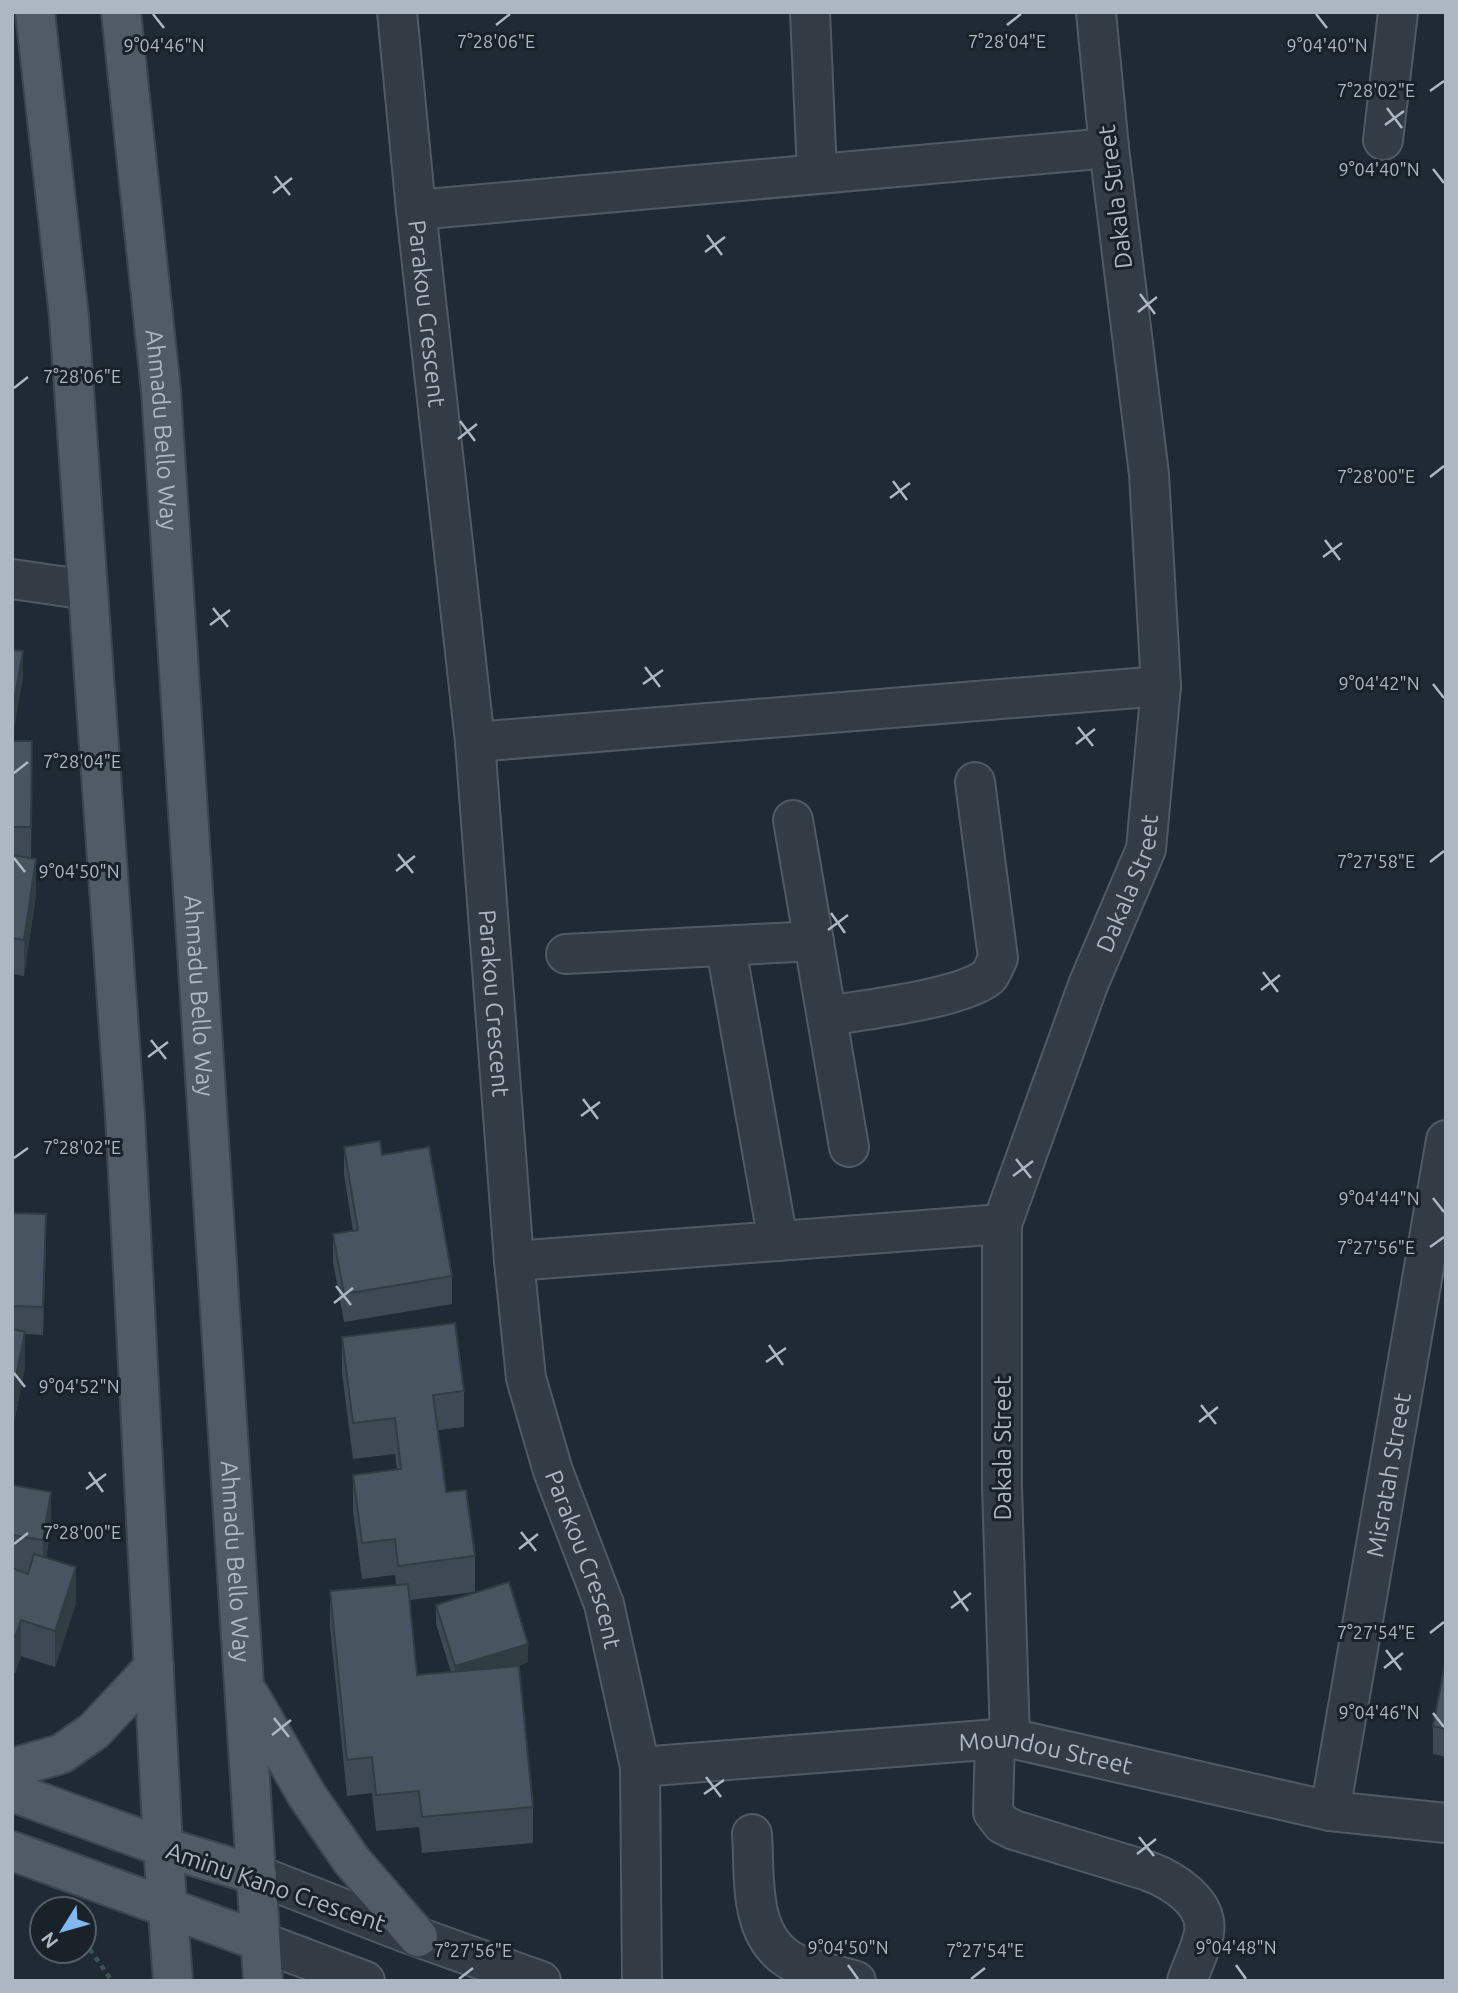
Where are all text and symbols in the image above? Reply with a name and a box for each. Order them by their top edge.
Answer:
text: 7°28'06"E [457,31,535,51]
text: 7°28'04"E [968,31,1046,51]
text: 9°04'46"N [124,35,204,55]
text: 9°04'40"N [1287,35,1367,55]
text: 7°28'02"E [1337,80,1415,100]
street label: Dakala Street [1093,123,1137,271]
text: 9°04'40"N [1339,159,1419,179]
street label: Parakou Crescent [404,219,451,409]
street label: Ahmadu Bello Way [141,328,183,532]
text: 7°28'06"E [43,366,121,386]
text: 7°28'00"E [1337,466,1415,486]
text: 9°04'42"N [1339,673,1419,693]
text: 7°28'04"E [43,751,121,771]
street label: Dakala Street [1090,813,1163,956]
text: 7°27'58"E [1337,851,1415,871]
text: 9°04'50"N [39,861,119,881]
street label: Ahmadu Bello Way [180,894,220,1098]
street label: Parakou Crescent [474,908,515,1098]
text: 7°28'02"E [43,1137,121,1157]
text: 9°04'44"N [1339,1188,1419,1208]
text: 7°27'56"E [1337,1237,1415,1257]
street label: Dakala Street [989,1375,1016,1520]
text: 9°04'52"N [39,1376,119,1396]
street label: Misratah Street [1361,1390,1416,1559]
street label: Ahmadu Bello Way [216,1460,256,1664]
street label: Parakou Crescent [540,1466,627,1652]
text: 7°28'00"E [43,1522,121,1542]
text: 7°27'54"E [1337,1622,1415,1642]
text: 9°04'46"N [1339,1702,1419,1722]
street label: Moundou Street [958,1724,1136,1779]
street label: Aminu Kano Crescent [163,1837,390,1937]
north arrow [28,1895,98,1965]
text: N [36,1928,62,1953]
text: 9°04'50"N [808,1937,888,1957]
text: 9°04'48"N [1196,1937,1276,1957]
text: 7°27'56"E [434,1940,512,1960]
text: 7°27'54"E [946,1940,1024,1960]

